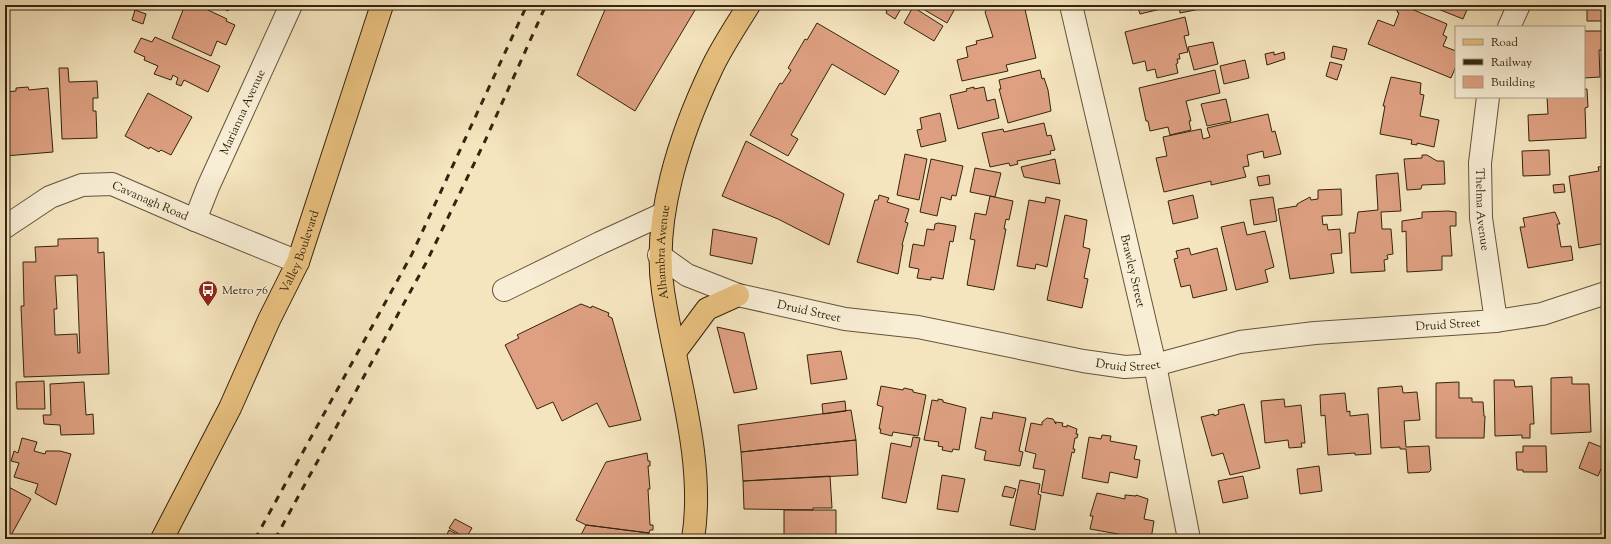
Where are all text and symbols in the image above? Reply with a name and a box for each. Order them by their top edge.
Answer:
legend [1455,26,1585,98]
text: Road [1491,34,1518,52]
text: Railway [1491,54,1532,72]
street label: Marianna Avenue [216,66,271,158]
text: Building [1491,74,1535,92]
street label: Thelma Avenue [1470,168,1494,252]
street label: Cavanagh Road [109,177,191,226]
street label: Alhambra Avenue [653,203,675,301]
street label: Valley Boulevard [276,208,324,297]
street label: Brawley Street [1115,233,1149,309]
bus stop icon: Metro 76 [197,279,219,307]
place label: Metro 76 [222,282,268,300]
street label: Druid Street [775,296,842,328]
street label: Druid Street [1415,314,1481,336]
street label: Druid Street [1094,355,1163,377]

